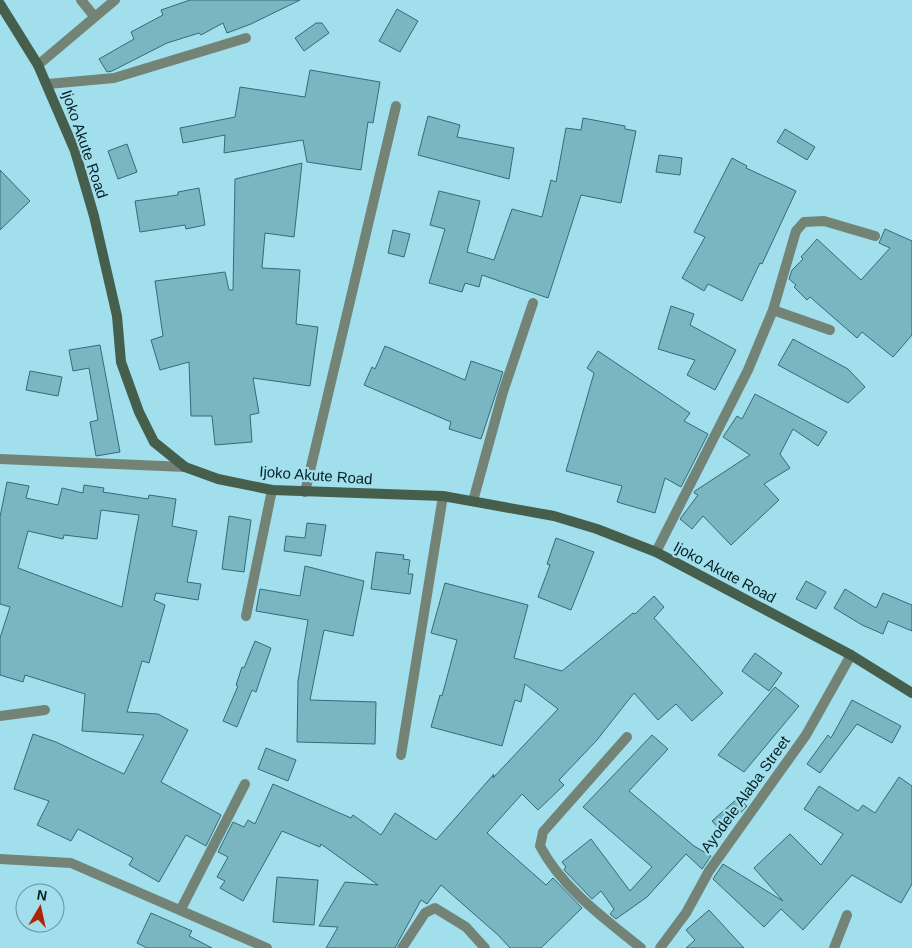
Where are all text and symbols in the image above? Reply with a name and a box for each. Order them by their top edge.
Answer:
street label: Ijoko Akute Road [58,88,112,200]
street label: Ijoko Akute Road [259,463,373,487]
street label: Ijoko Akute Road [671,538,779,606]
street label: Ayodele Alaba Street [697,732,793,856]
north arrow [15,883,65,933]
text: N [36,886,48,904]

